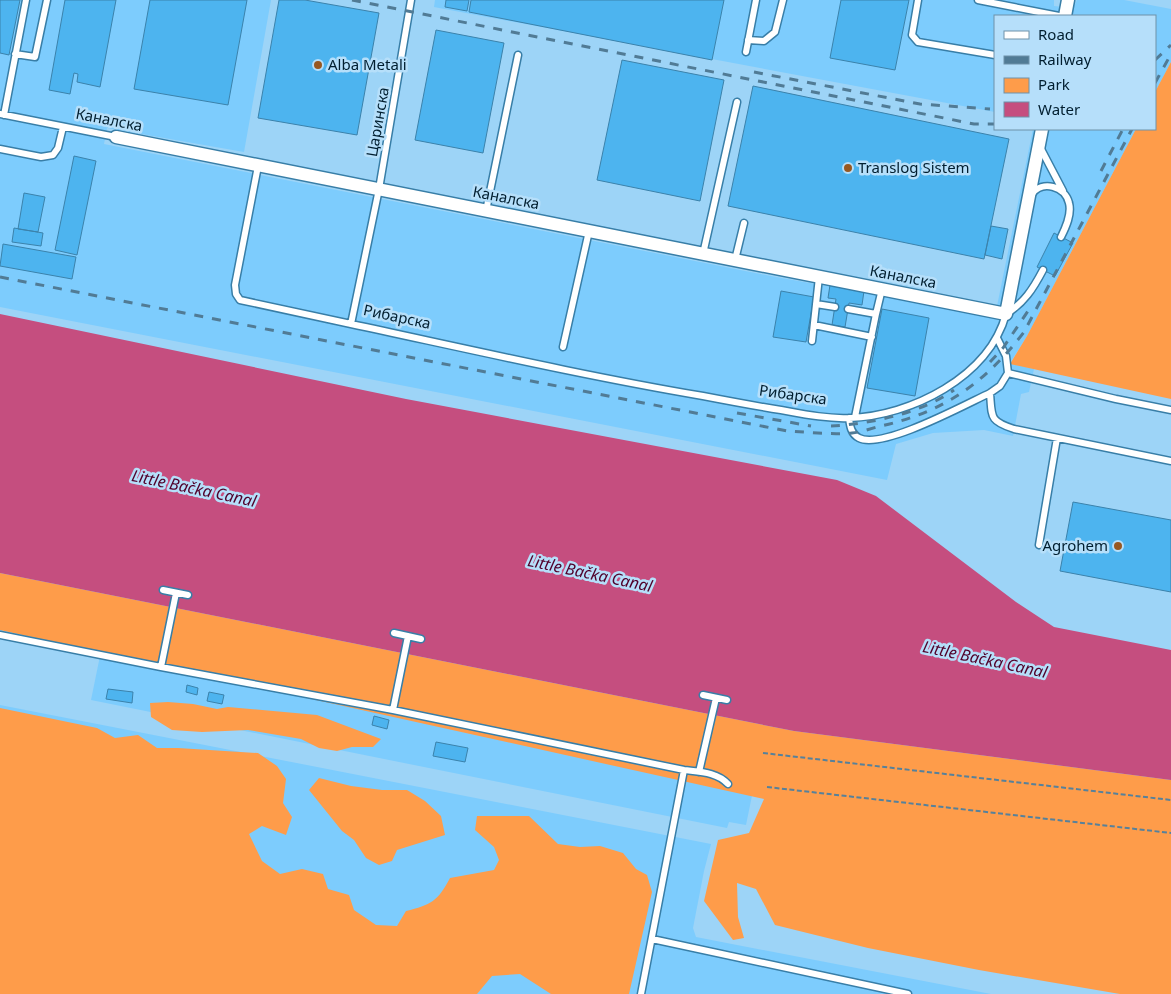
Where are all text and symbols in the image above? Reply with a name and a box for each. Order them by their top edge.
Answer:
legend [994,15,1156,130]
text: Road [1038,24,1074,44]
text: Railway [1038,49,1092,69]
place label: Alba Metali [328,54,407,74]
marker: Alba Metali [312,59,324,71]
text: Park [1038,74,1070,94]
street label: Царинска [361,85,393,158]
text: Water [1038,99,1080,119]
street label: Каналска [74,103,144,135]
place label: Translog Sistem [858,157,970,177]
marker: Translog Sistem [842,162,854,174]
street label: Каналска [471,181,541,213]
street label: Каналска [868,260,938,292]
street label: Рибарска [362,299,433,333]
street label: Рибарска [758,379,828,409]
water label: Little Bačka Canal [130,464,259,512]
place label: Agrohem [1042,535,1108,555]
marker: Agrohem [1112,540,1124,552]
water label: Little Bačka Canal [526,549,655,597]
water label: Little Bačka Canal [921,635,1050,683]

